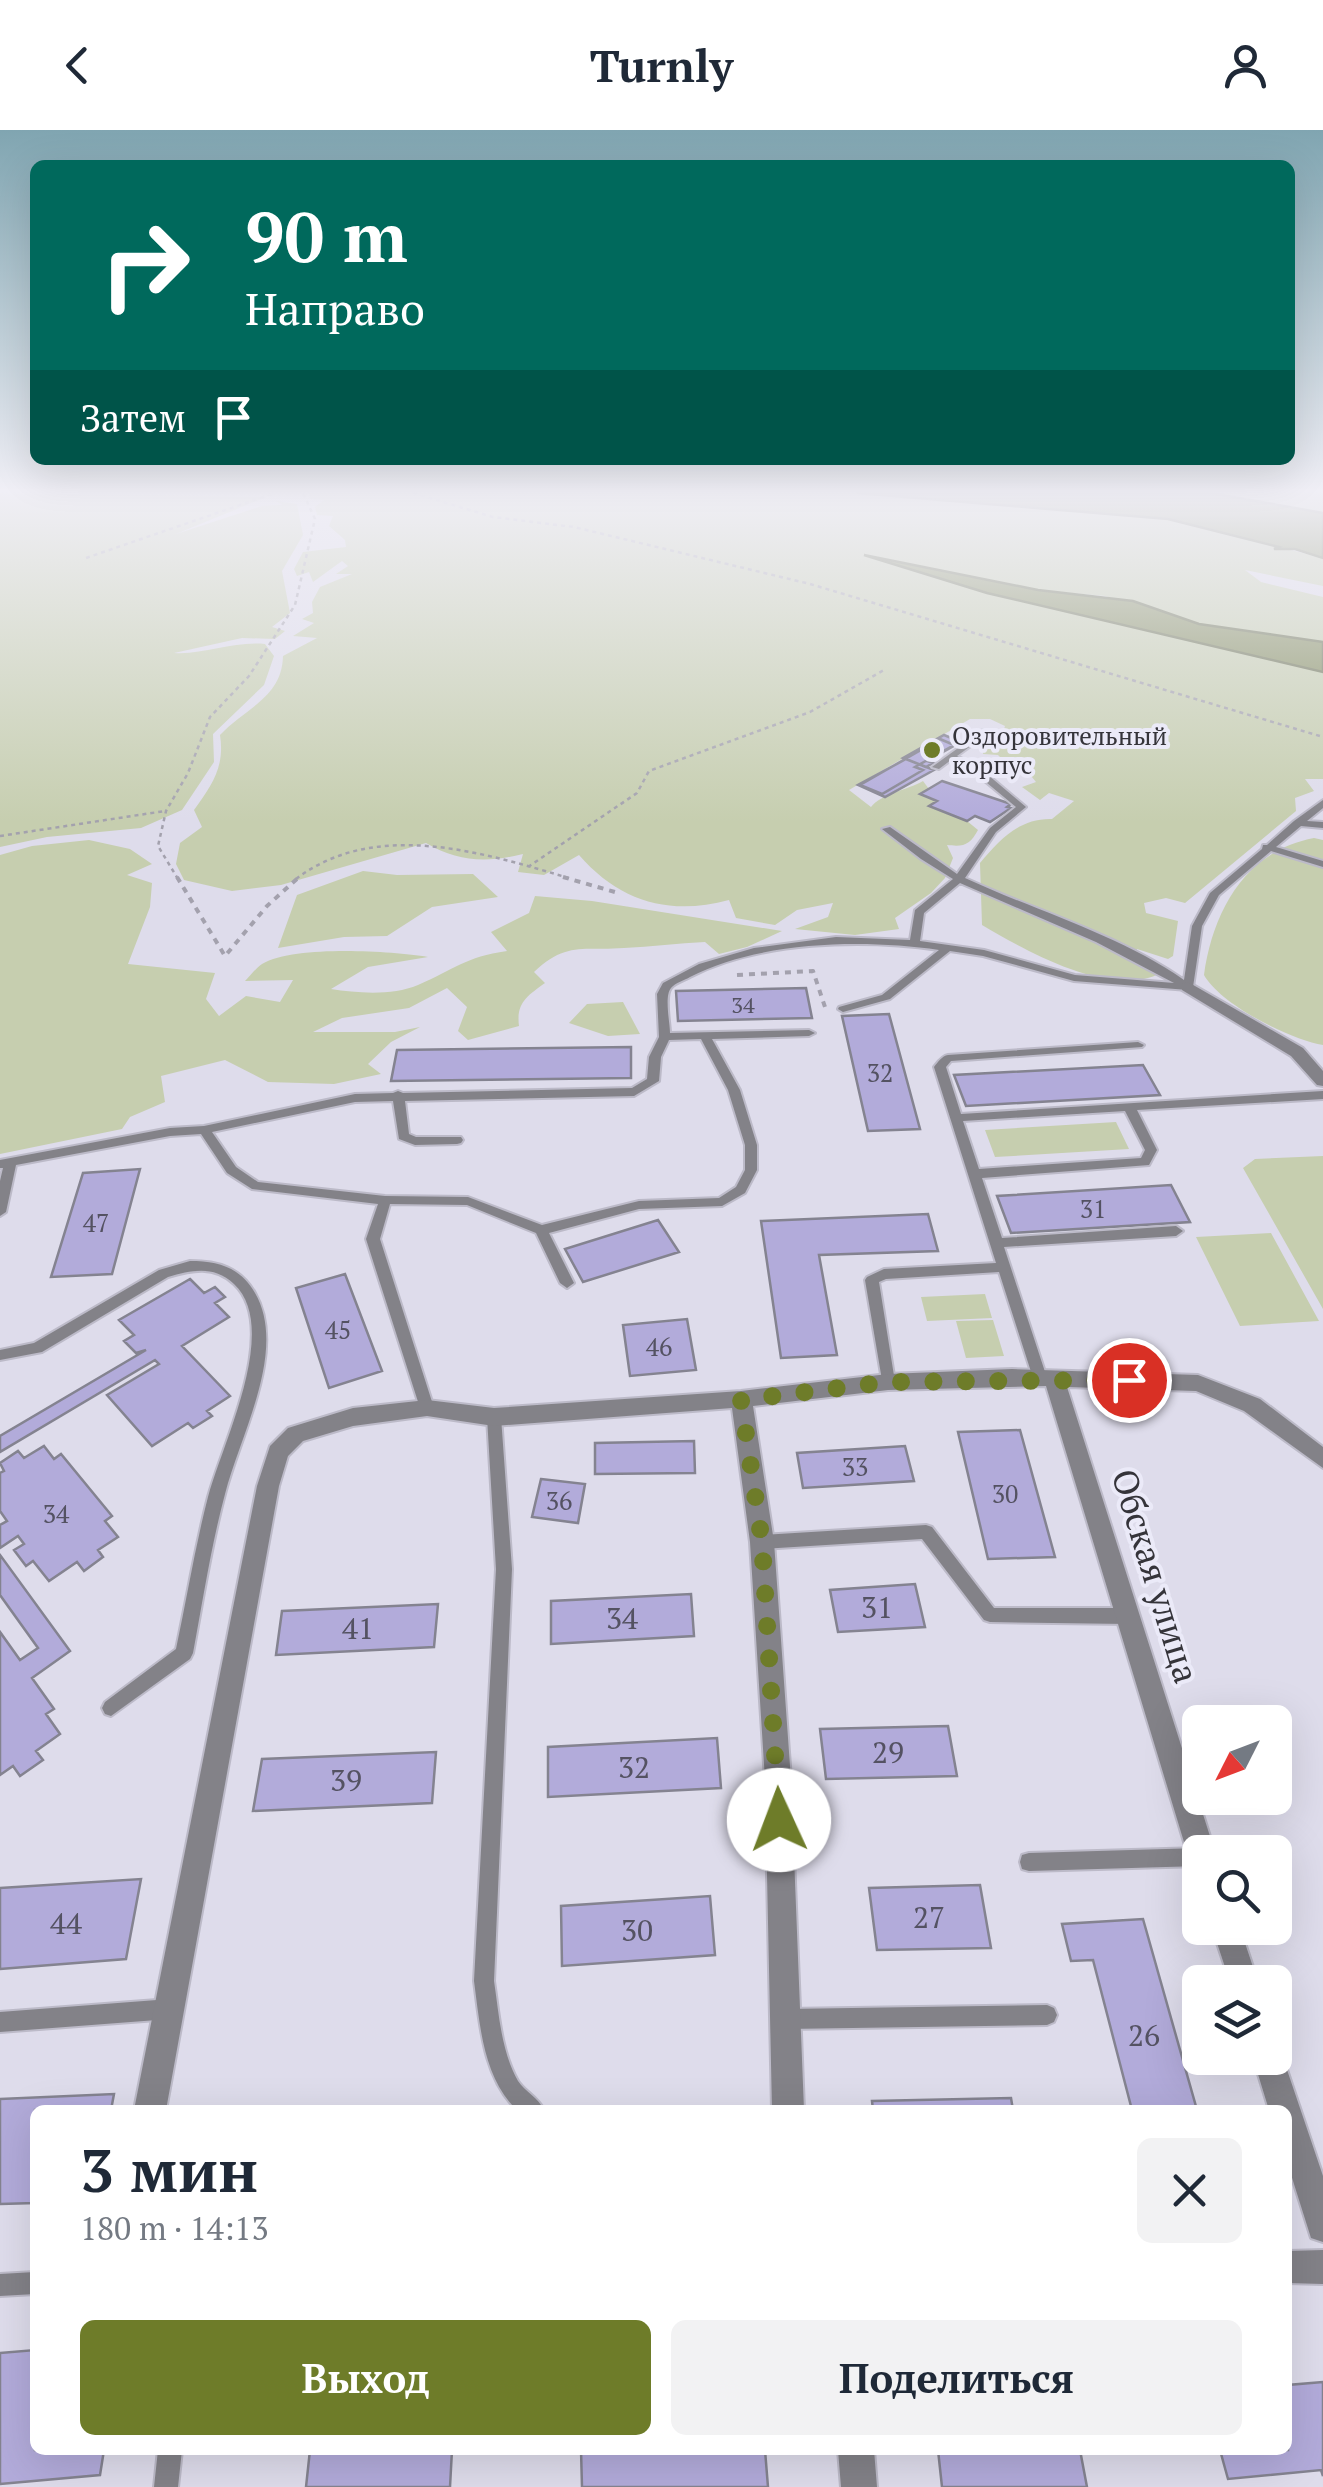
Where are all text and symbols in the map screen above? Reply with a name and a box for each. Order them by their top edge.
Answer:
text: Turnly [590,35,733,95]
icon: back [50,38,105,93]
icon: person [1218,38,1273,93]
text: 90 m [245,189,408,282]
icon: right [80,200,210,330]
text: Направо [245,278,425,338]
icon: arrive [206,390,261,445]
text: Затем [80,393,186,443]
place label: Оздоровительный корпус [952,719,1167,781]
marker: Оздоровительный корпус [921,739,943,761]
house number: 34 [731,990,755,1019]
house number: 32 [867,1056,893,1089]
house number: 31 [1080,1192,1106,1225]
house number: 47 [83,1206,109,1239]
house number: 45 [325,1313,351,1346]
house number: 46 [646,1330,672,1363]
pin [1087,1338,1172,1423]
icon: arrive [1102,1353,1157,1408]
house number: 33 [842,1450,868,1483]
street label: Обская улица [1102,1463,1210,1688]
house number: 30 [992,1477,1018,1510]
house number: 36 [546,1484,572,1517]
house number: 34 [43,1497,70,1530]
house number: 31 [861,1587,893,1627]
house number: 34 [606,1598,638,1638]
house number: 41 [342,1608,374,1648]
north arrow [1182,1705,1292,1815]
map controls [1182,1705,1292,2075]
house number: 29 [872,1732,904,1772]
house number: 32 [618,1747,650,1787]
house number: 39 [330,1760,362,1800]
position arrow [727,1768,831,1872]
button: search [1182,1835,1292,1945]
house number: 27 [913,1897,945,1937]
house number: 44 [50,1903,82,1943]
house number: 30 [621,1910,653,1950]
button: layers [1182,1965,1292,2075]
house number: 26 [1128,2015,1160,2055]
text: 3 мин [80,2130,258,2209]
button: close [1137,2138,1242,2243]
text: 180 m · 14:13 [80,2207,268,2249]
button: Выход [80,2320,651,2435]
button: Поделиться [671,2320,1242,2435]

